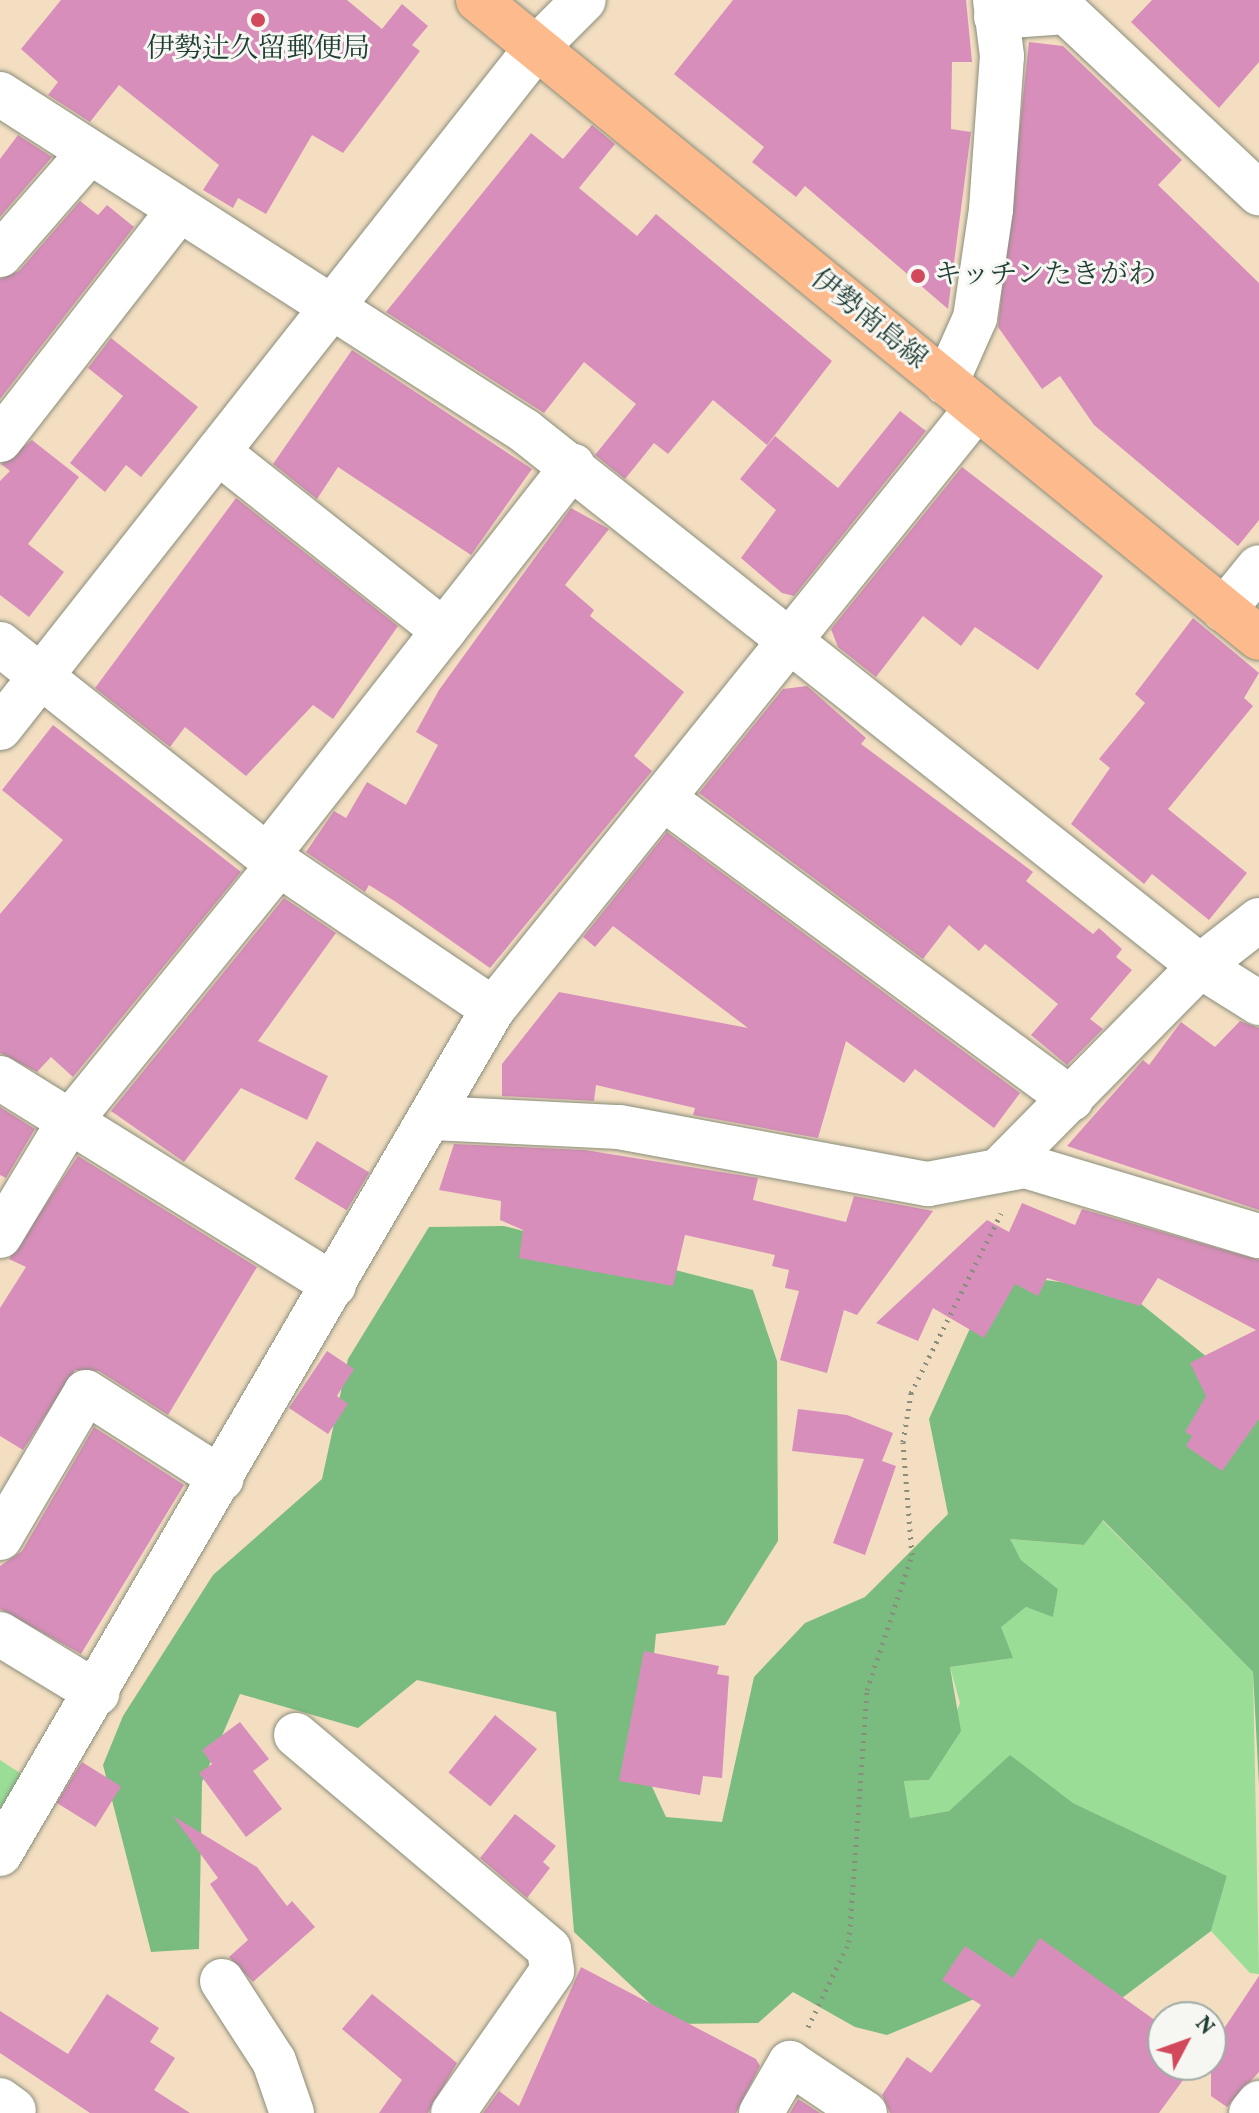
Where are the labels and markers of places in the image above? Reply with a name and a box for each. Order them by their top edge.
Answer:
marker: 伊勢辻久留郵便局 [249,11,267,29]
place label: 伊勢辻久留郵便局 [146,33,370,67]
place label: キッチンたきがわ [934,259,1158,293]
marker: キッチンたきがわ [909,267,927,285]

